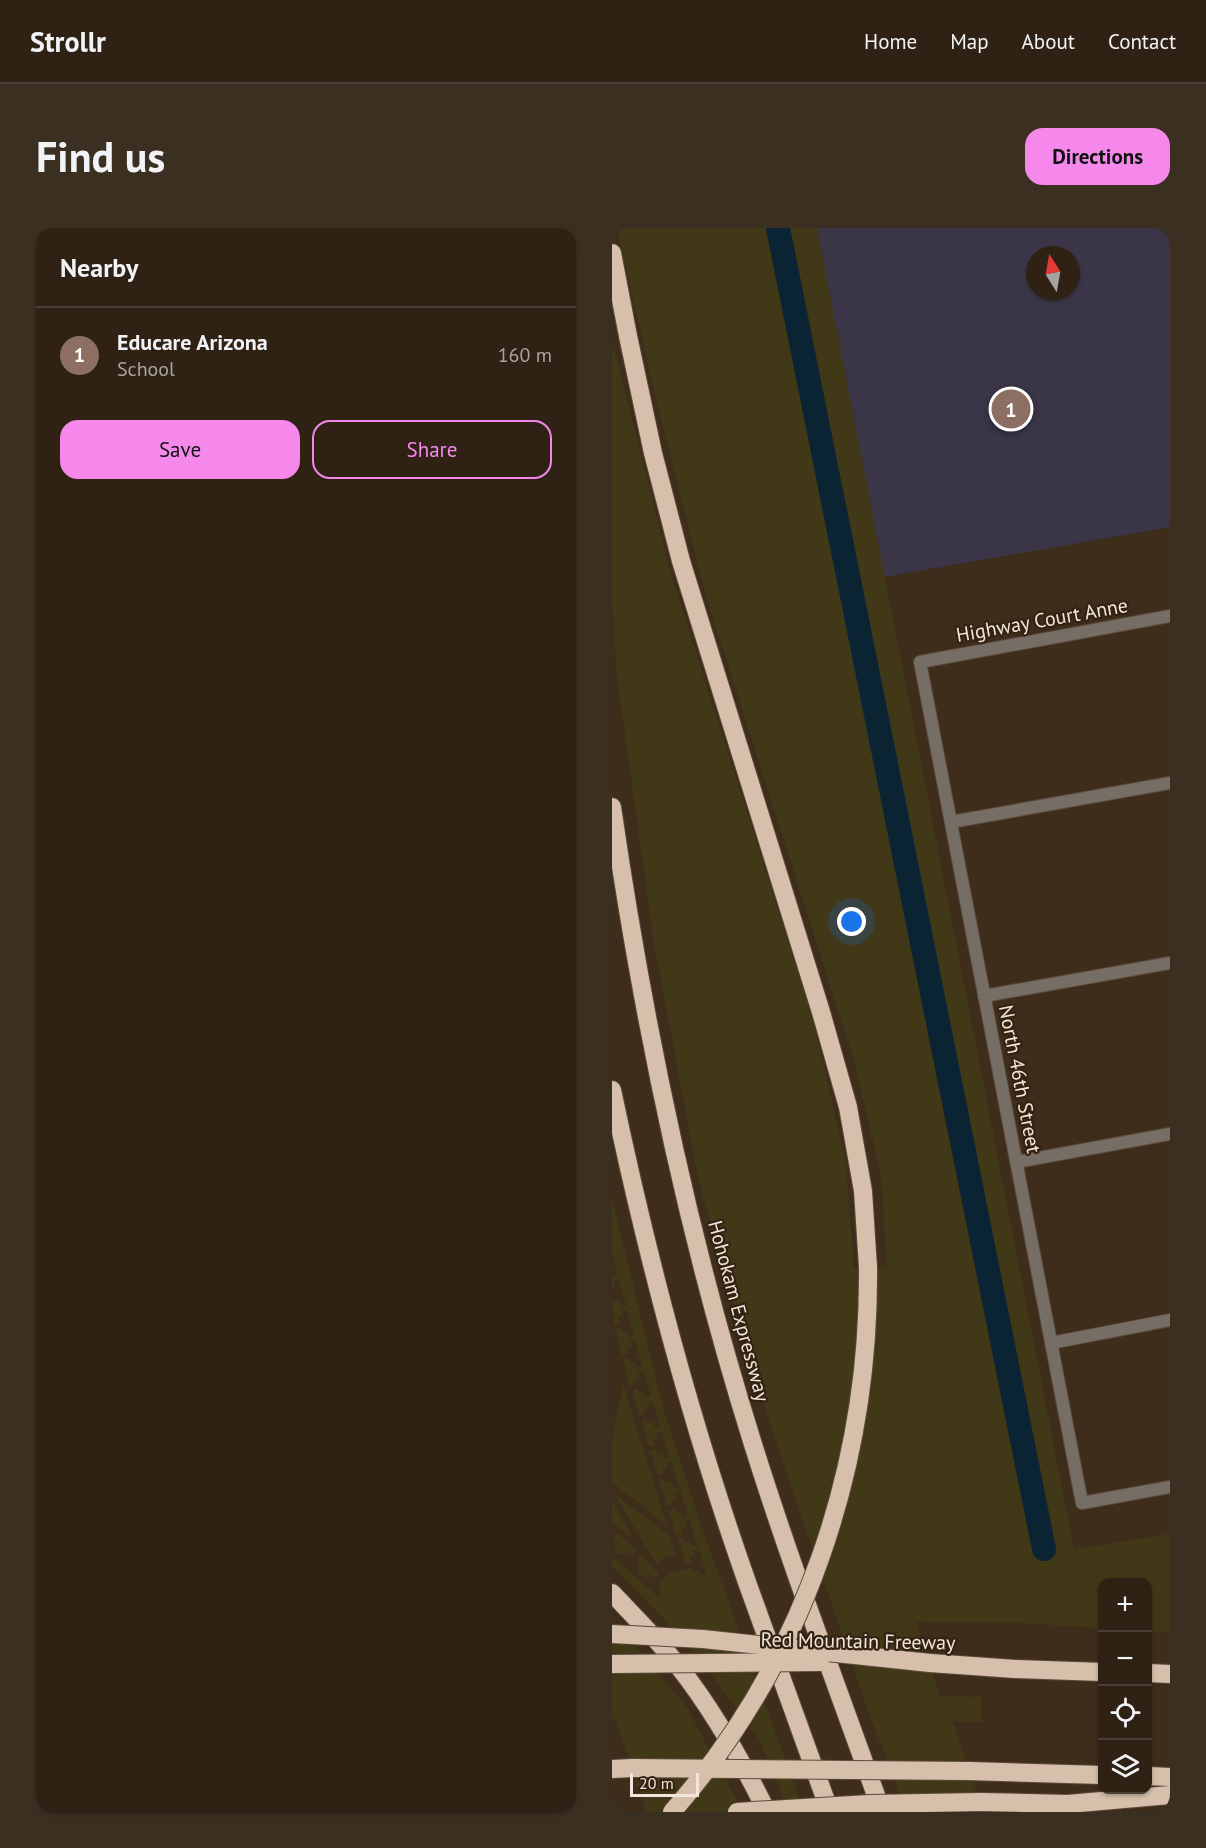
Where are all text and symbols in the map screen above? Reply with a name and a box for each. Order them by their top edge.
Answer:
text: Strollr [30,23,106,60]
text: Home [864,28,917,55]
text: Map [950,28,989,55]
text: About [1022,28,1075,55]
text: Contact [1108,28,1176,55]
button: Directions [1025,128,1170,185]
text: Find us [36,129,165,184]
north arrow [1026,246,1080,300]
text: Nearby [60,251,138,284]
text: Educare Arizona [117,328,268,356]
text: 1 [74,342,85,368]
text: 160 m [498,342,552,368]
text: School [117,356,175,382]
pin: 1 [992,386,1030,432]
button: Save [60,420,300,479]
button: Share [312,420,552,479]
street label: Highway Court Anne [954,592,1130,648]
your location [837,907,866,936]
street label: North 46th Street [993,1003,1047,1156]
street label: Hohokam Expressway [702,1218,776,1405]
map controls [1098,1578,1152,1794]
button: + [1098,1578,1152,1632]
street label: Red Mountain Freeway [760,1626,956,1656]
button: − [1098,1632,1152,1686]
button: locate [1098,1686,1152,1740]
button: layers [1098,1740,1152,1794]
scale bar [630,1770,699,1798]
text: 20 m [639,1773,674,1793]

